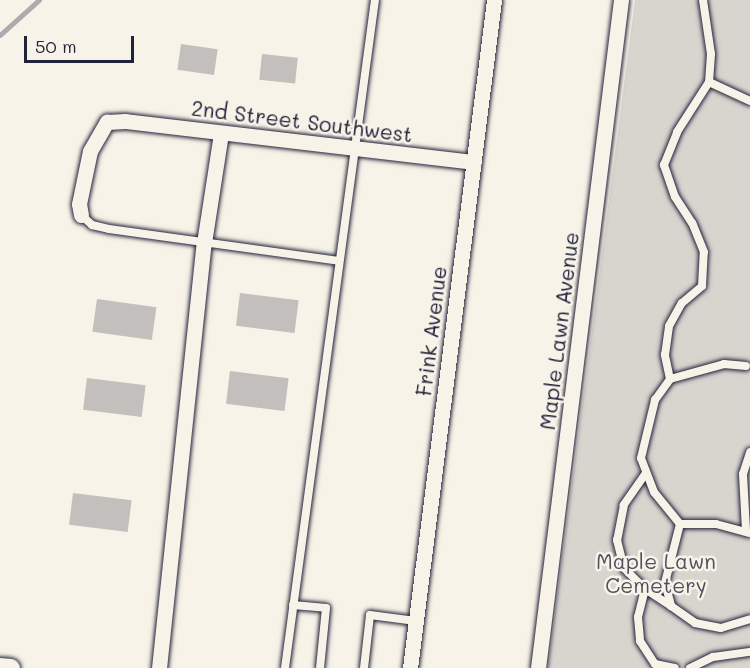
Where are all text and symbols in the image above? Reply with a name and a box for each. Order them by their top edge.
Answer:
scale bar [27,24,136,62]
text: 50 m [35,34,77,58]
street label: 2nd Street Southwest [190,95,414,147]
street label: Maple Lawn Avenue [534,231,584,431]
street label: Frink Avenue [411,265,451,397]
park label: Maple Lawn Cemetery [596,548,716,598]

